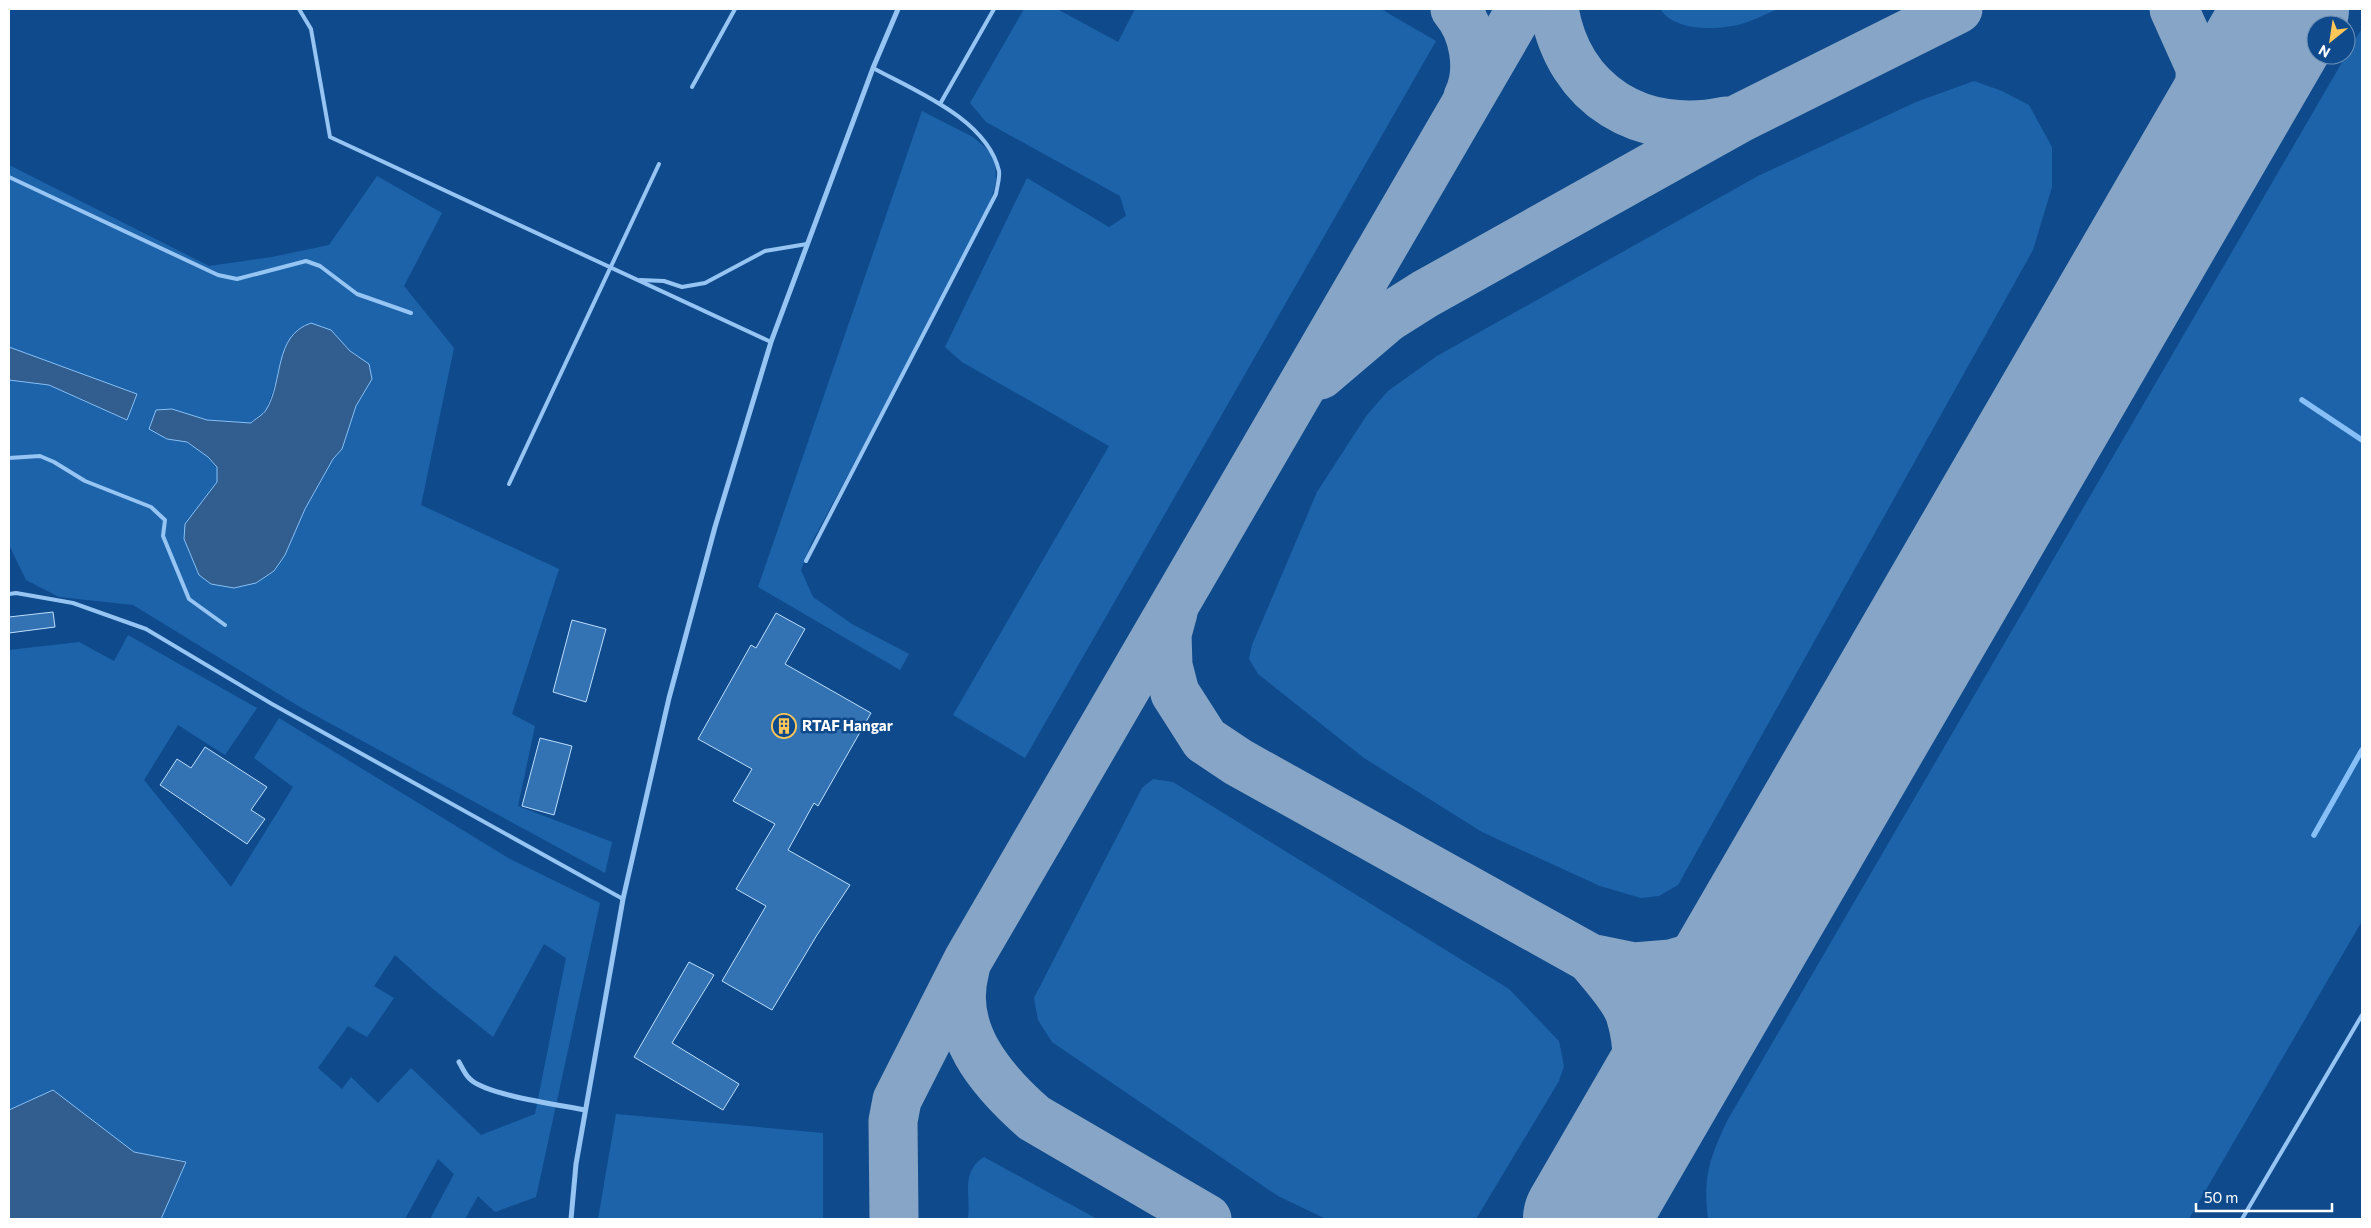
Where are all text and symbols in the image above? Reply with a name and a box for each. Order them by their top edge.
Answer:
north arrow [2306,15,2356,65]
text: N [2315,42,2333,62]
building icon: RTAF Hangar [771,713,797,739]
place label: RTAF Hangar [802,716,893,734]
scale bar [2196,1180,2332,1212]
text: 50 m [2204,1188,2238,1206]

